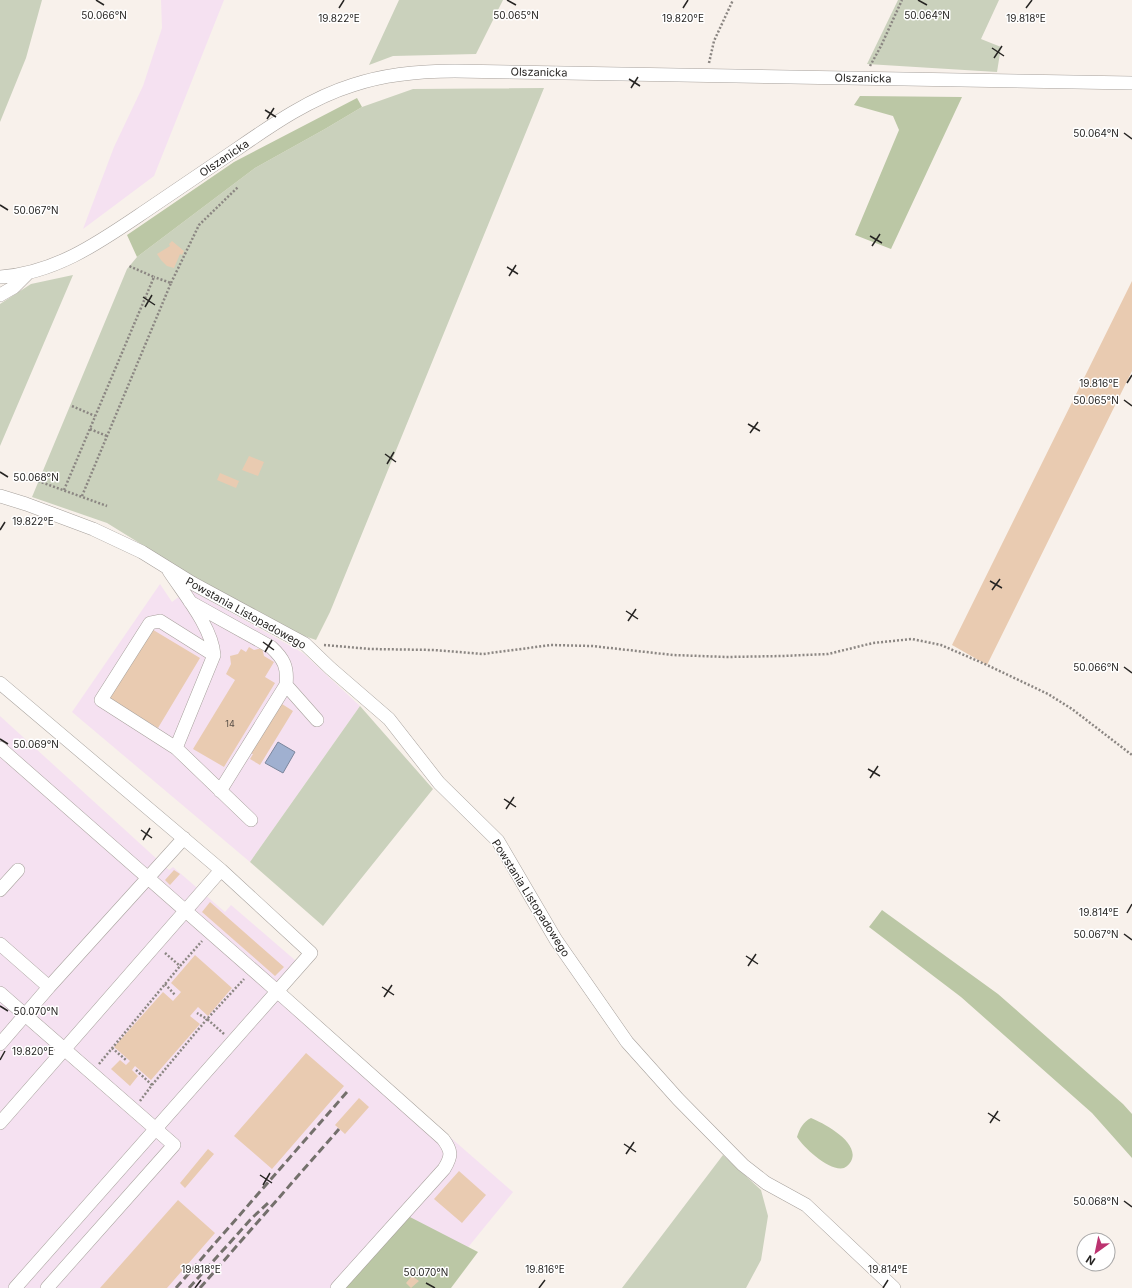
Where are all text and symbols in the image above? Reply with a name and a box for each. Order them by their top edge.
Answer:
text: 50.066°N [81,9,127,21]
text: 50.065°N [493,9,539,21]
text: 50.064°N [904,9,950,21]
text: 19.822°E [318,12,360,24]
text: 19.820°E [662,12,704,24]
text: 19.818°E [1006,12,1046,24]
street label: Olszanicka [510,65,568,79]
street label: Olszanicka [834,71,892,85]
text: 50.064°N [1073,127,1119,139]
street label: Olszanicka [197,136,251,180]
text: 50.067°N [13,204,59,216]
text: 19.816°E [1079,377,1119,389]
text: 50.065°N [1073,394,1119,406]
text: 50.068°N [13,471,59,483]
text: 19.822°E [12,515,54,527]
street label: Powstania Listopadowego [183,574,309,652]
text: 50.066°N [1073,661,1119,673]
house number: 14 [225,718,235,729]
text: 50.069°N [13,738,59,750]
street label: Powstania Listopadowego [489,837,573,960]
text: 19.814°E [1079,906,1119,918]
text: 50.067°N [1073,928,1119,940]
text: 50.070°N [14,1005,58,1017]
text: 19.820°E [12,1045,54,1057]
text: 50.068°N [1073,1195,1119,1207]
north arrow [1076,1232,1116,1272]
text: N [1083,1252,1098,1269]
text: 19.818°E [181,1263,221,1275]
text: 19.816°E [525,1263,565,1275]
text: 19.814°E [868,1263,908,1275]
text: 50.070°N [404,1266,448,1278]

